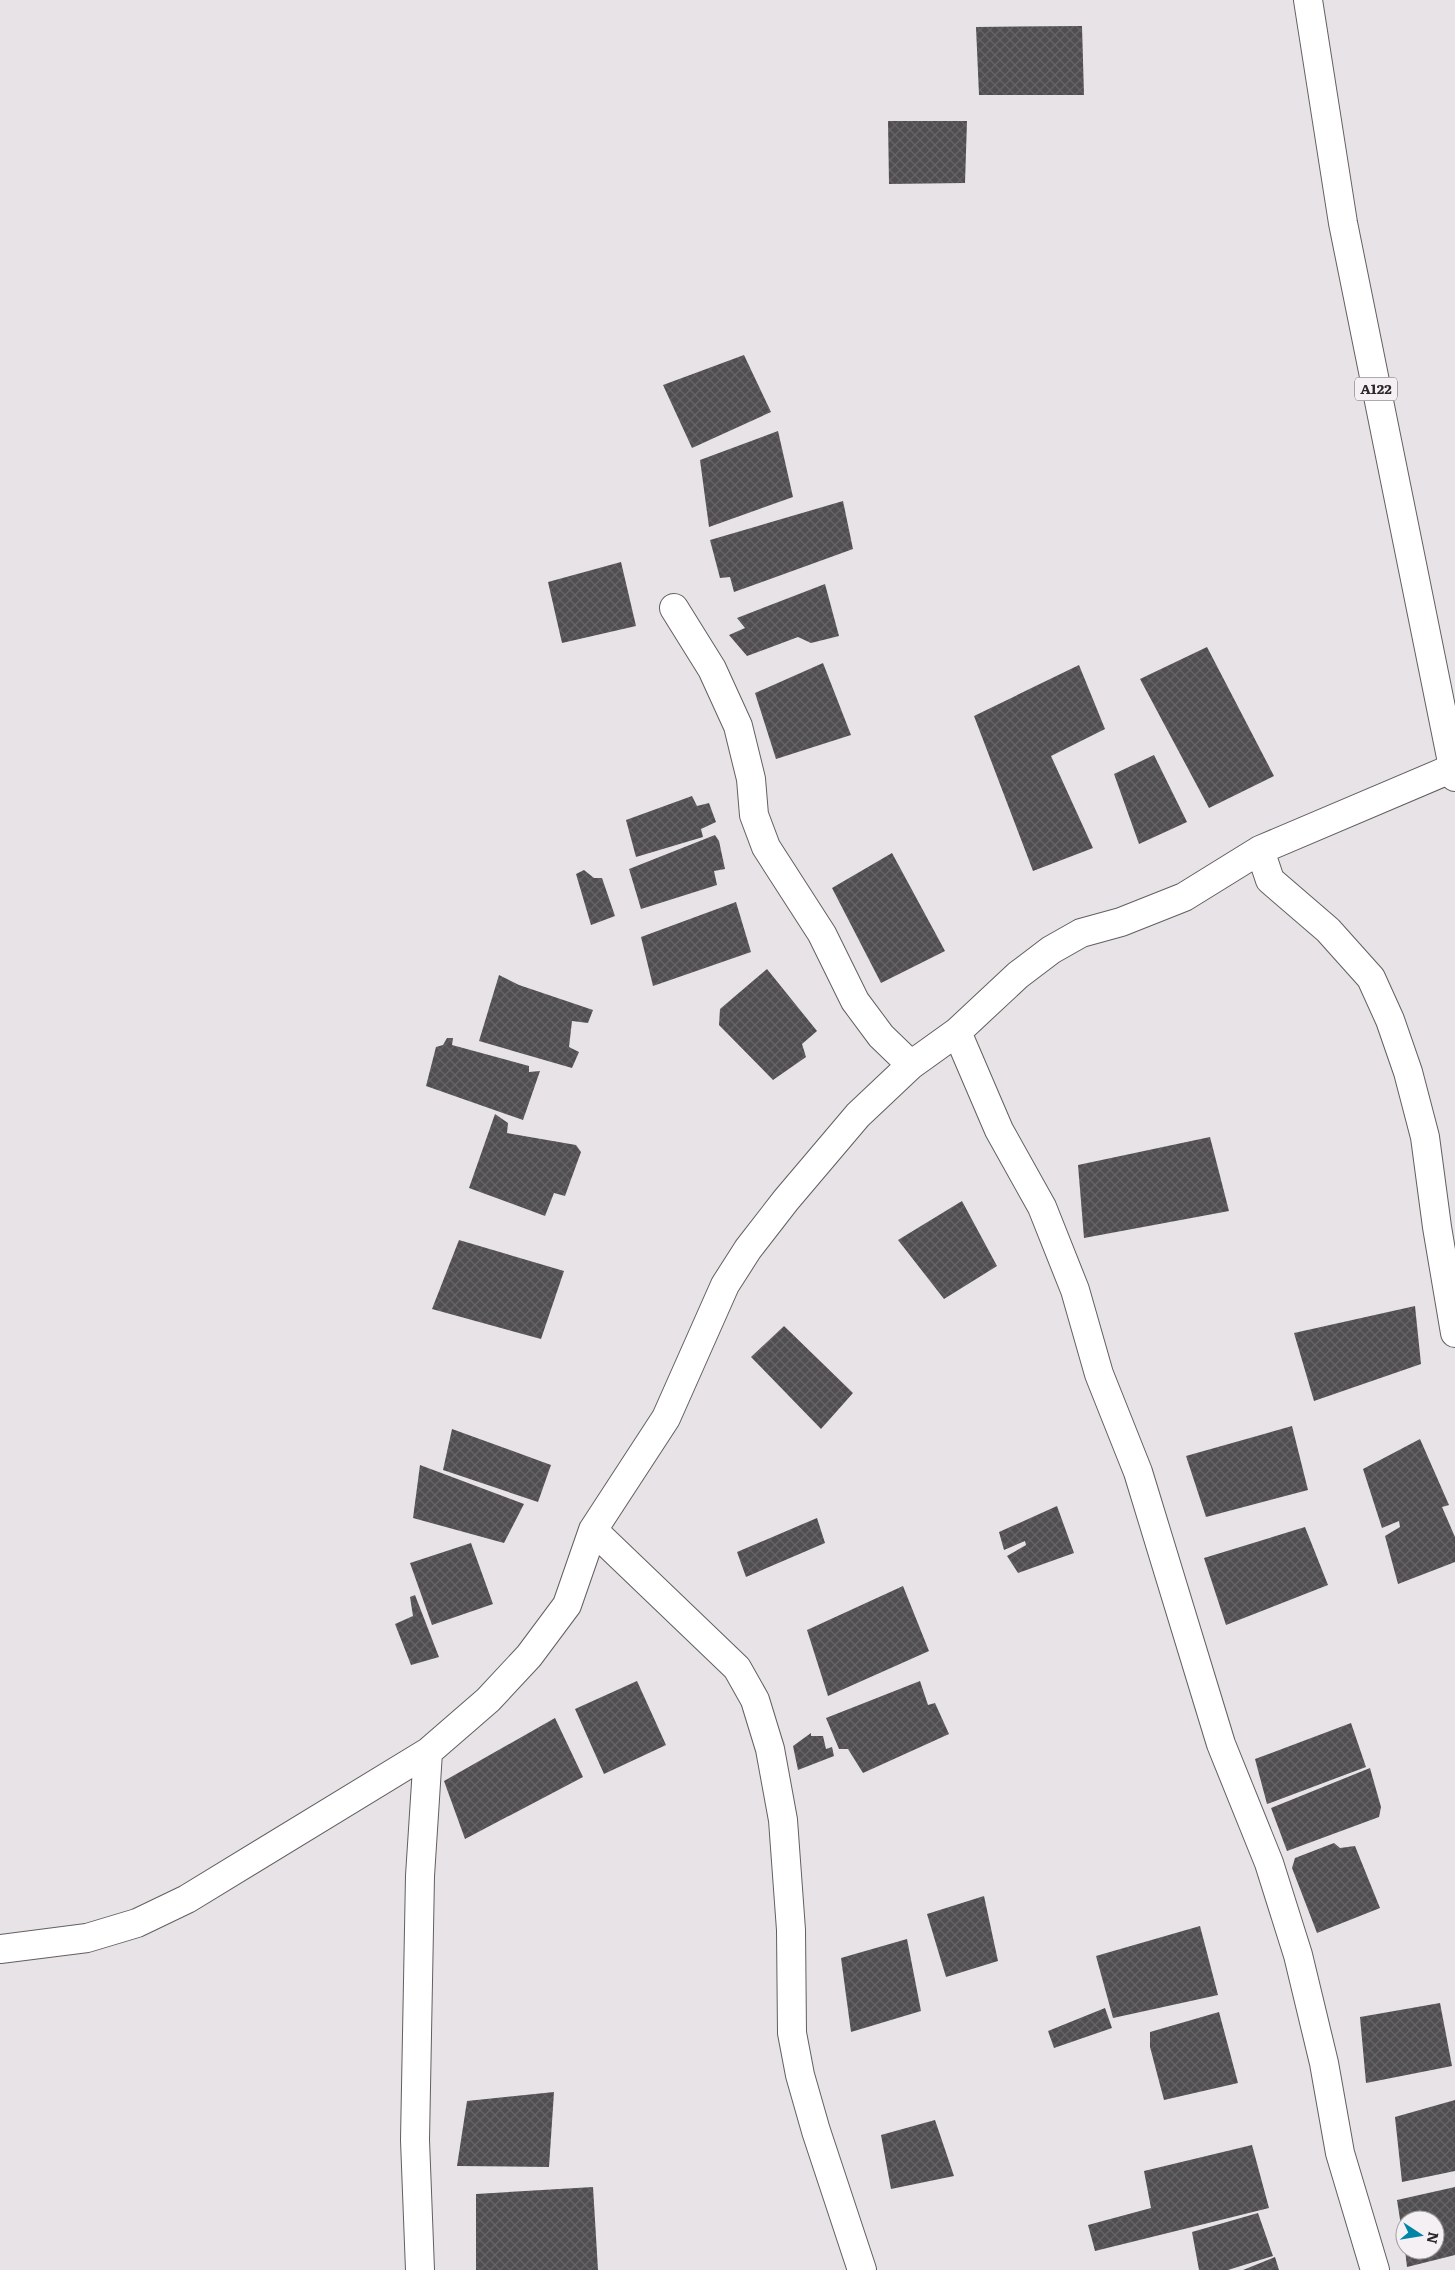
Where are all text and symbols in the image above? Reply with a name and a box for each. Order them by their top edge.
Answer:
road number: A122 [1355,378,1397,400]
north arrow [1395,2210,1445,2260]
text: N [1423,2230,1445,2246]

